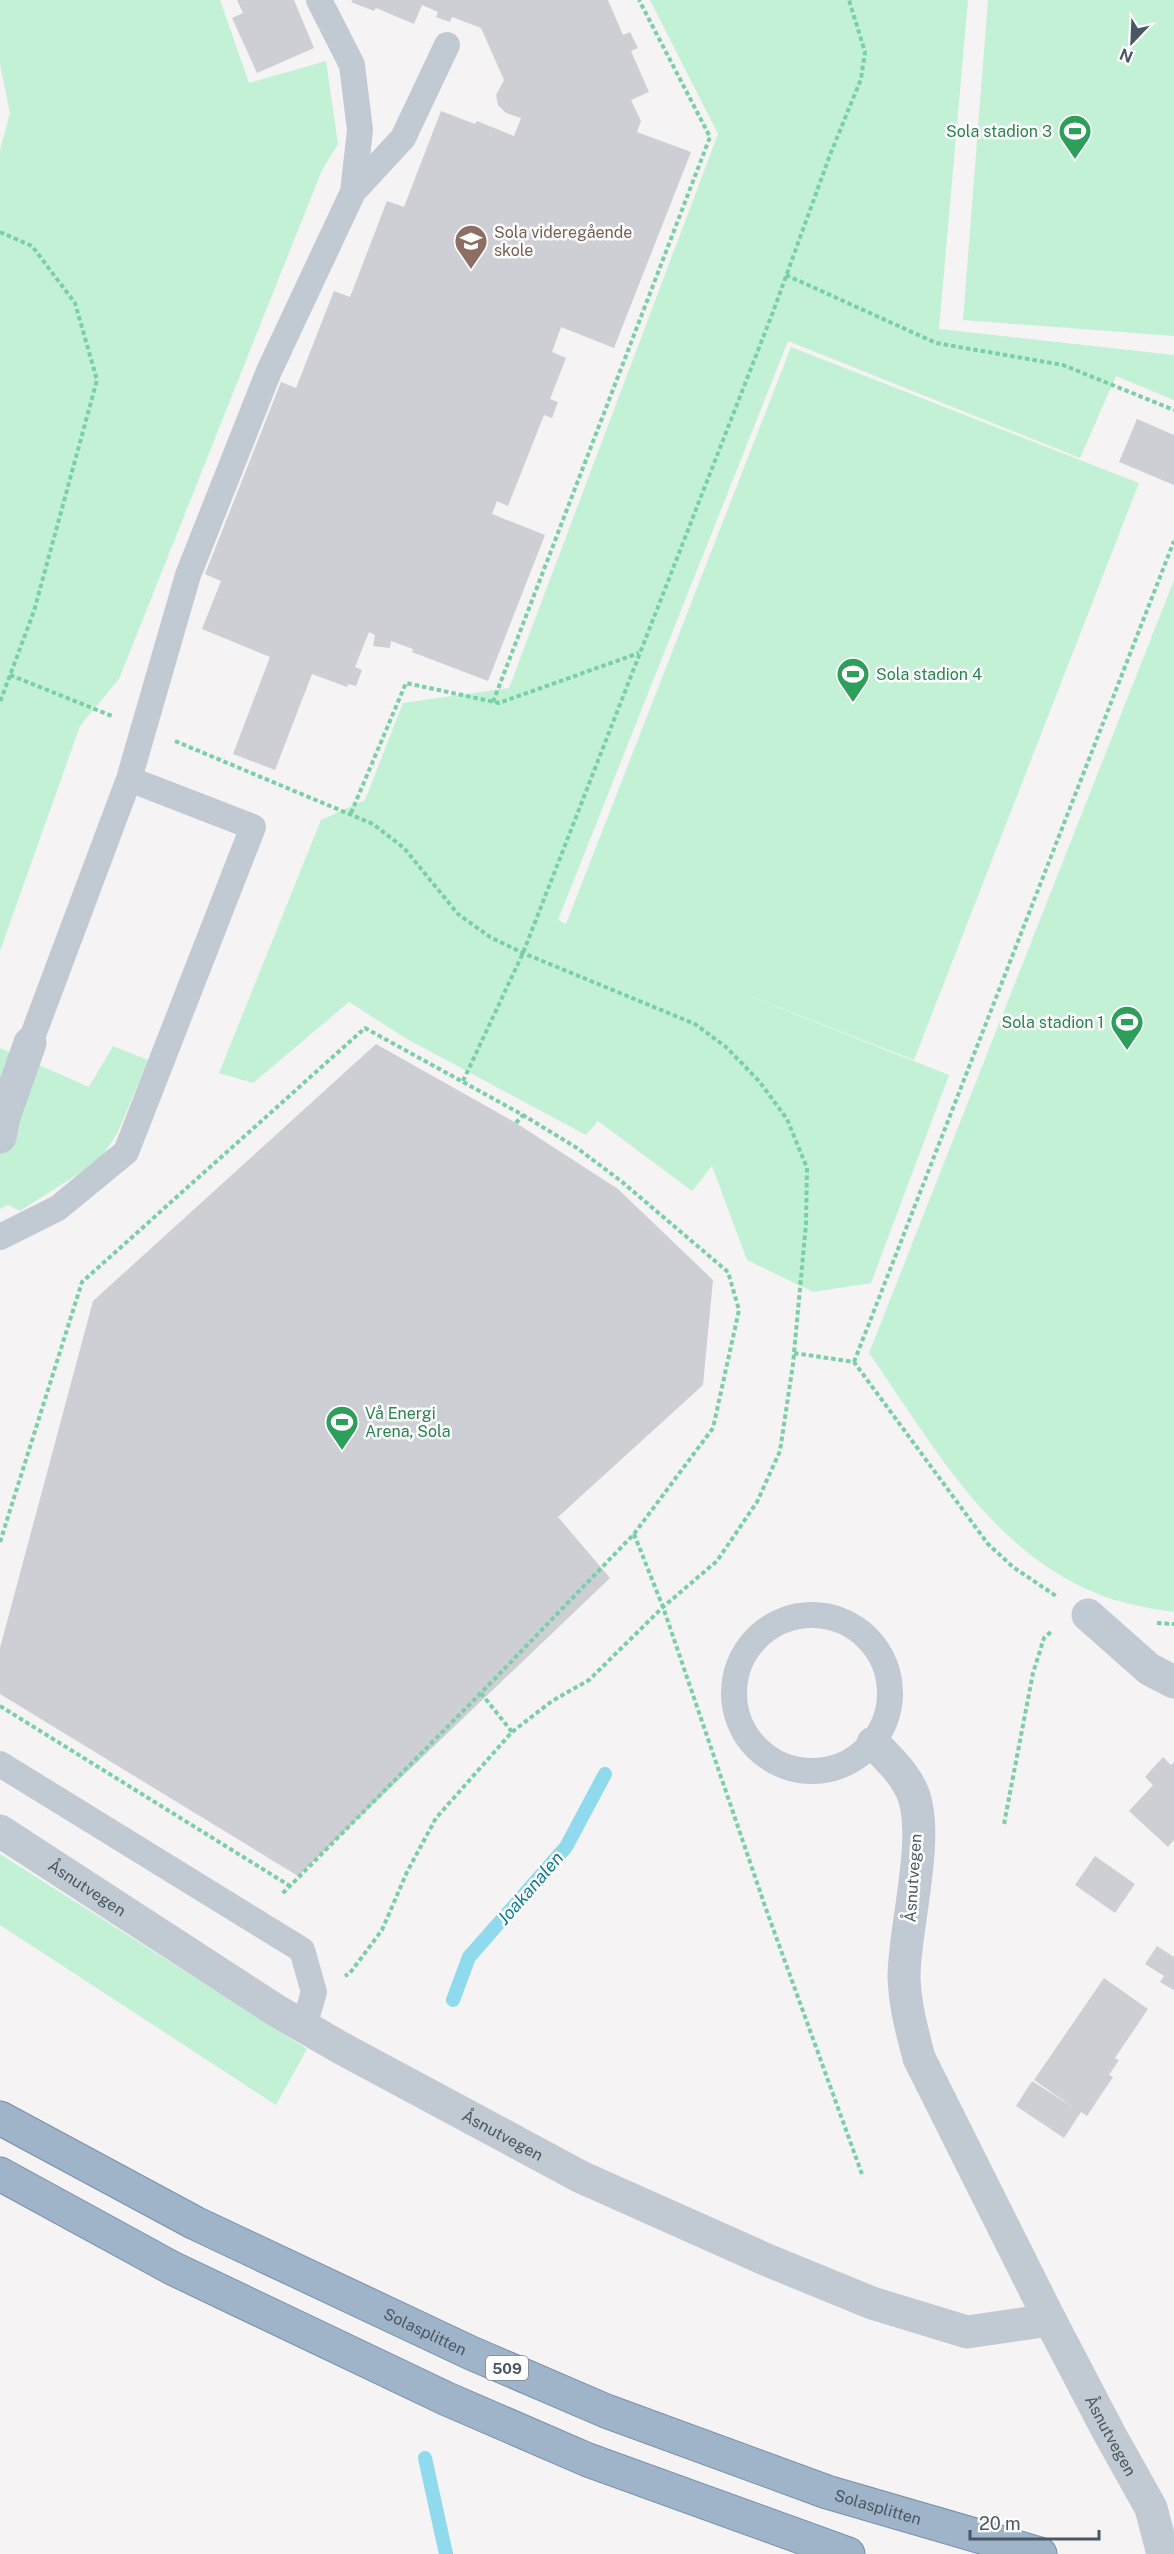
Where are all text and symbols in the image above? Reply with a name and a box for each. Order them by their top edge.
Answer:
north arrow [1102,12,1162,72]
text: N [1117,44,1136,67]
sports icon: Sola stadion 3 [1057,113,1093,160]
place label: Sola stadion 3 [946,122,1052,141]
school or university icon: Sola videregående skole [453,223,489,270]
place label: Sola videregående skole [494,223,632,260]
sports icon: Sola stadion 4 [835,656,871,703]
place label: Sola stadion 4 [876,665,982,684]
sports icon: Sola stadion 1 [1109,1004,1145,1051]
place label: Sola stadion 1 [1002,1013,1104,1032]
sports icon: Vå Energi Arena, Sola [324,1404,360,1451]
place label: Vå Energi Arena, Sola [365,1404,451,1441]
street label: Åsnutvegen [898,1833,926,1923]
water label: Joakanalen [493,1847,567,1929]
street label: Åsnutvegen [45,1854,130,1920]
street label: Åsnutvegen [459,2104,547,2164]
street label: Solasplitten [381,2304,470,2359]
road number: 509 [486,2356,528,2380]
street label: Åsnutvegen [1082,2391,1141,2479]
street label: Solasplitten [832,2485,924,2528]
scale bar [970,2503,1099,2541]
text: 20 m [979,2513,1021,2534]

